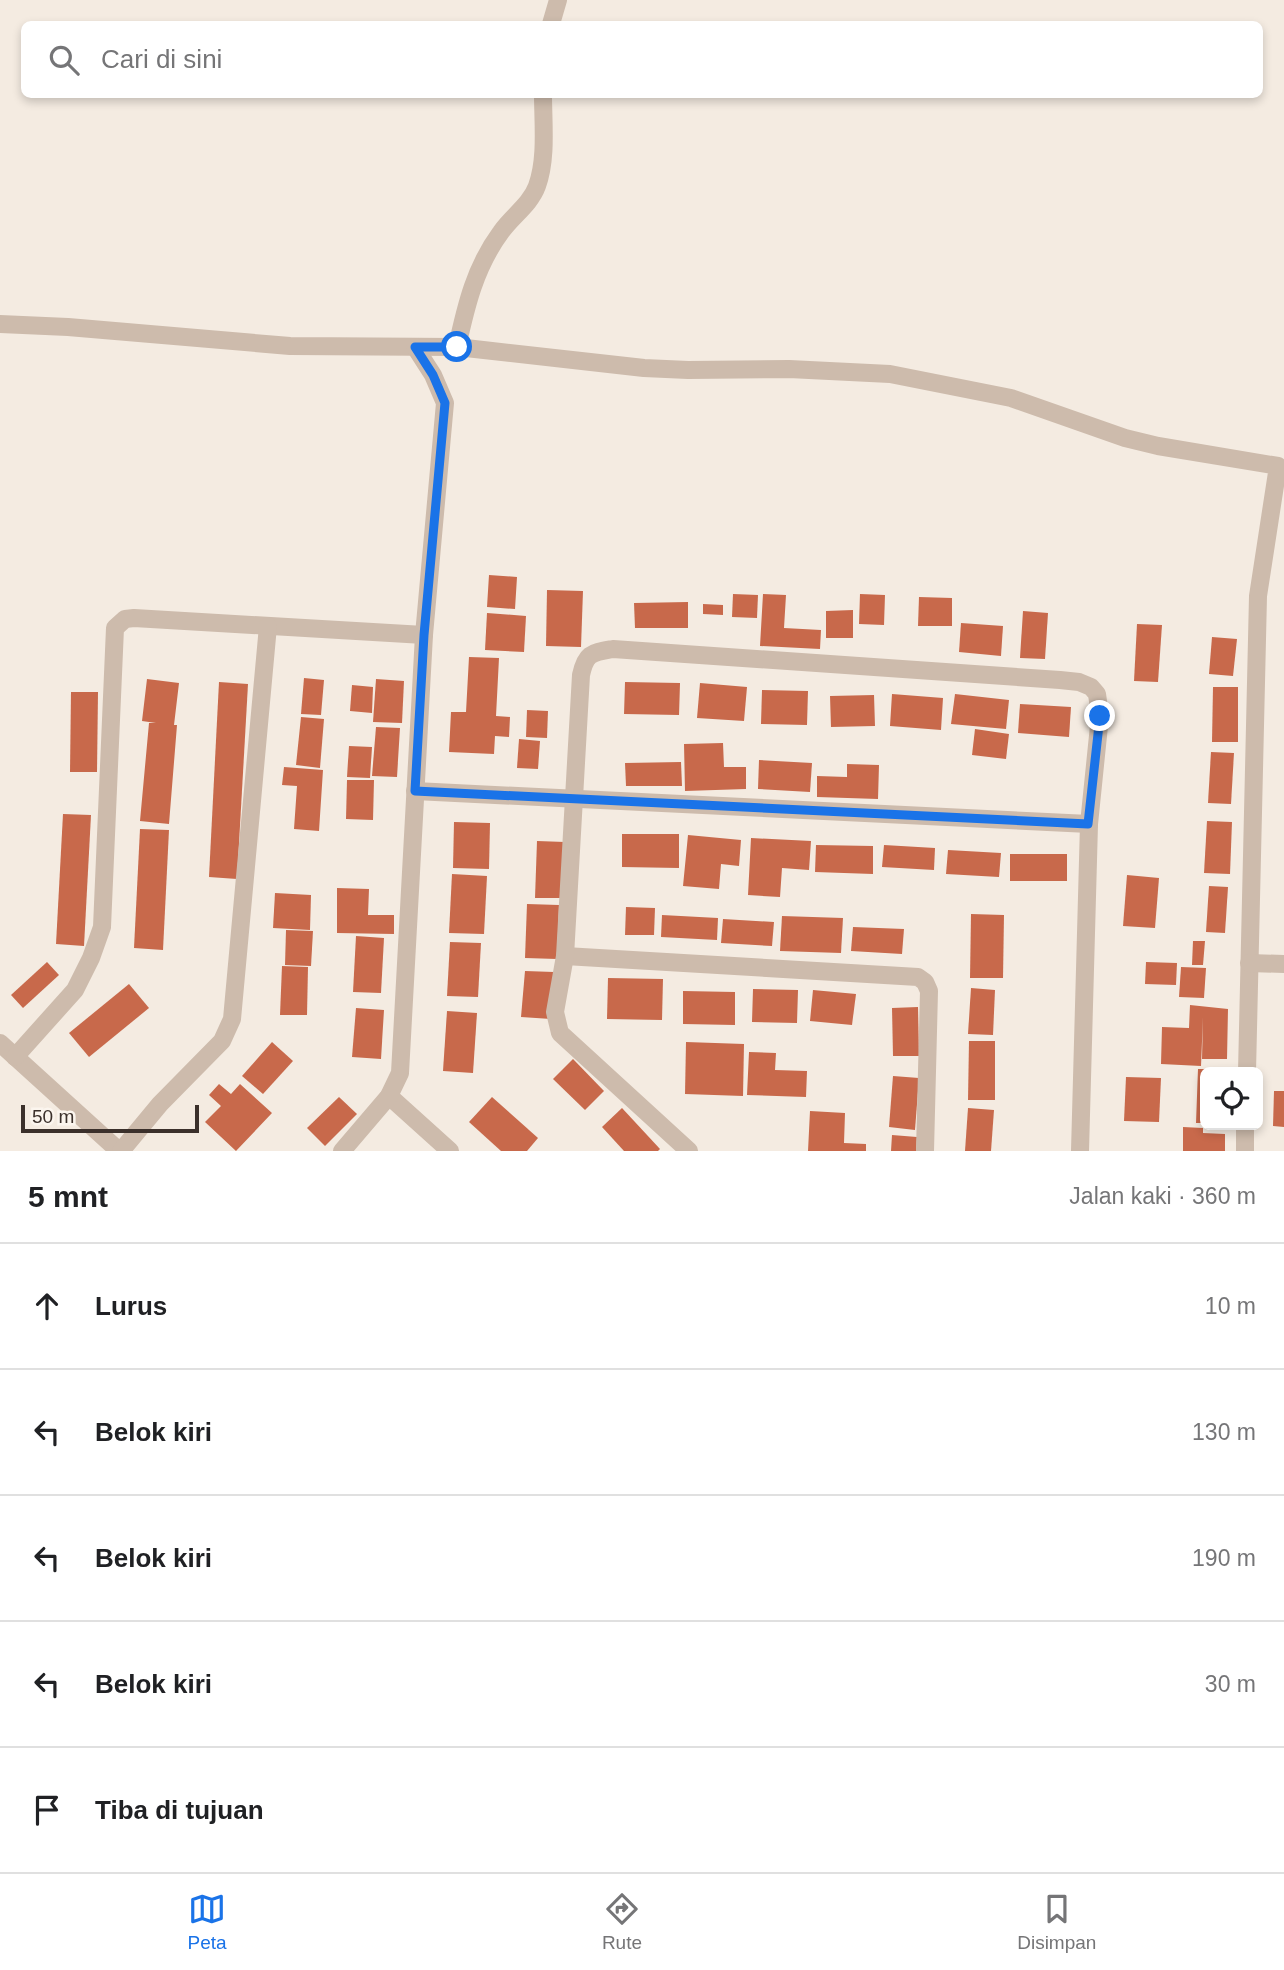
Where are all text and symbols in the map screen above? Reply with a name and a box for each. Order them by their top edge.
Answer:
search box [21,21,1263,98]
icon: search [45,41,83,79]
text: Cari di sini [101,44,222,74]
route start [441,331,472,362]
route end [1084,700,1115,731]
map controls [1200,1067,1263,1130]
button: locate [1200,1067,1263,1130]
scale bar [21,1102,200,1134]
text: 50 m [32,1106,74,1127]
text: 5 mnt [28,1180,108,1213]
text: Jalan kaki · 360 m [1069,1183,1256,1209]
icon: ahead [28,1287,66,1325]
text: Lurus [95,1291,167,1321]
text: 10 m [1205,1293,1256,1319]
icon: left [28,1413,66,1451]
text: Belok kiri [95,1417,212,1447]
text: 130 m [1192,1419,1256,1445]
icon: left [28,1539,66,1577]
text: Belok kiri [95,1543,212,1573]
text: 190 m [1192,1545,1256,1571]
icon: left [28,1665,66,1703]
text: Belok kiri [95,1669,212,1699]
text: 30 m [1205,1671,1256,1697]
icon: arrive [28,1791,66,1829]
text: Tiba di tujuan [95,1795,264,1825]
tab: Peta [188,1890,227,1954]
tab: Rute [602,1890,642,1954]
tab: Disimpan [1017,1890,1096,1954]

